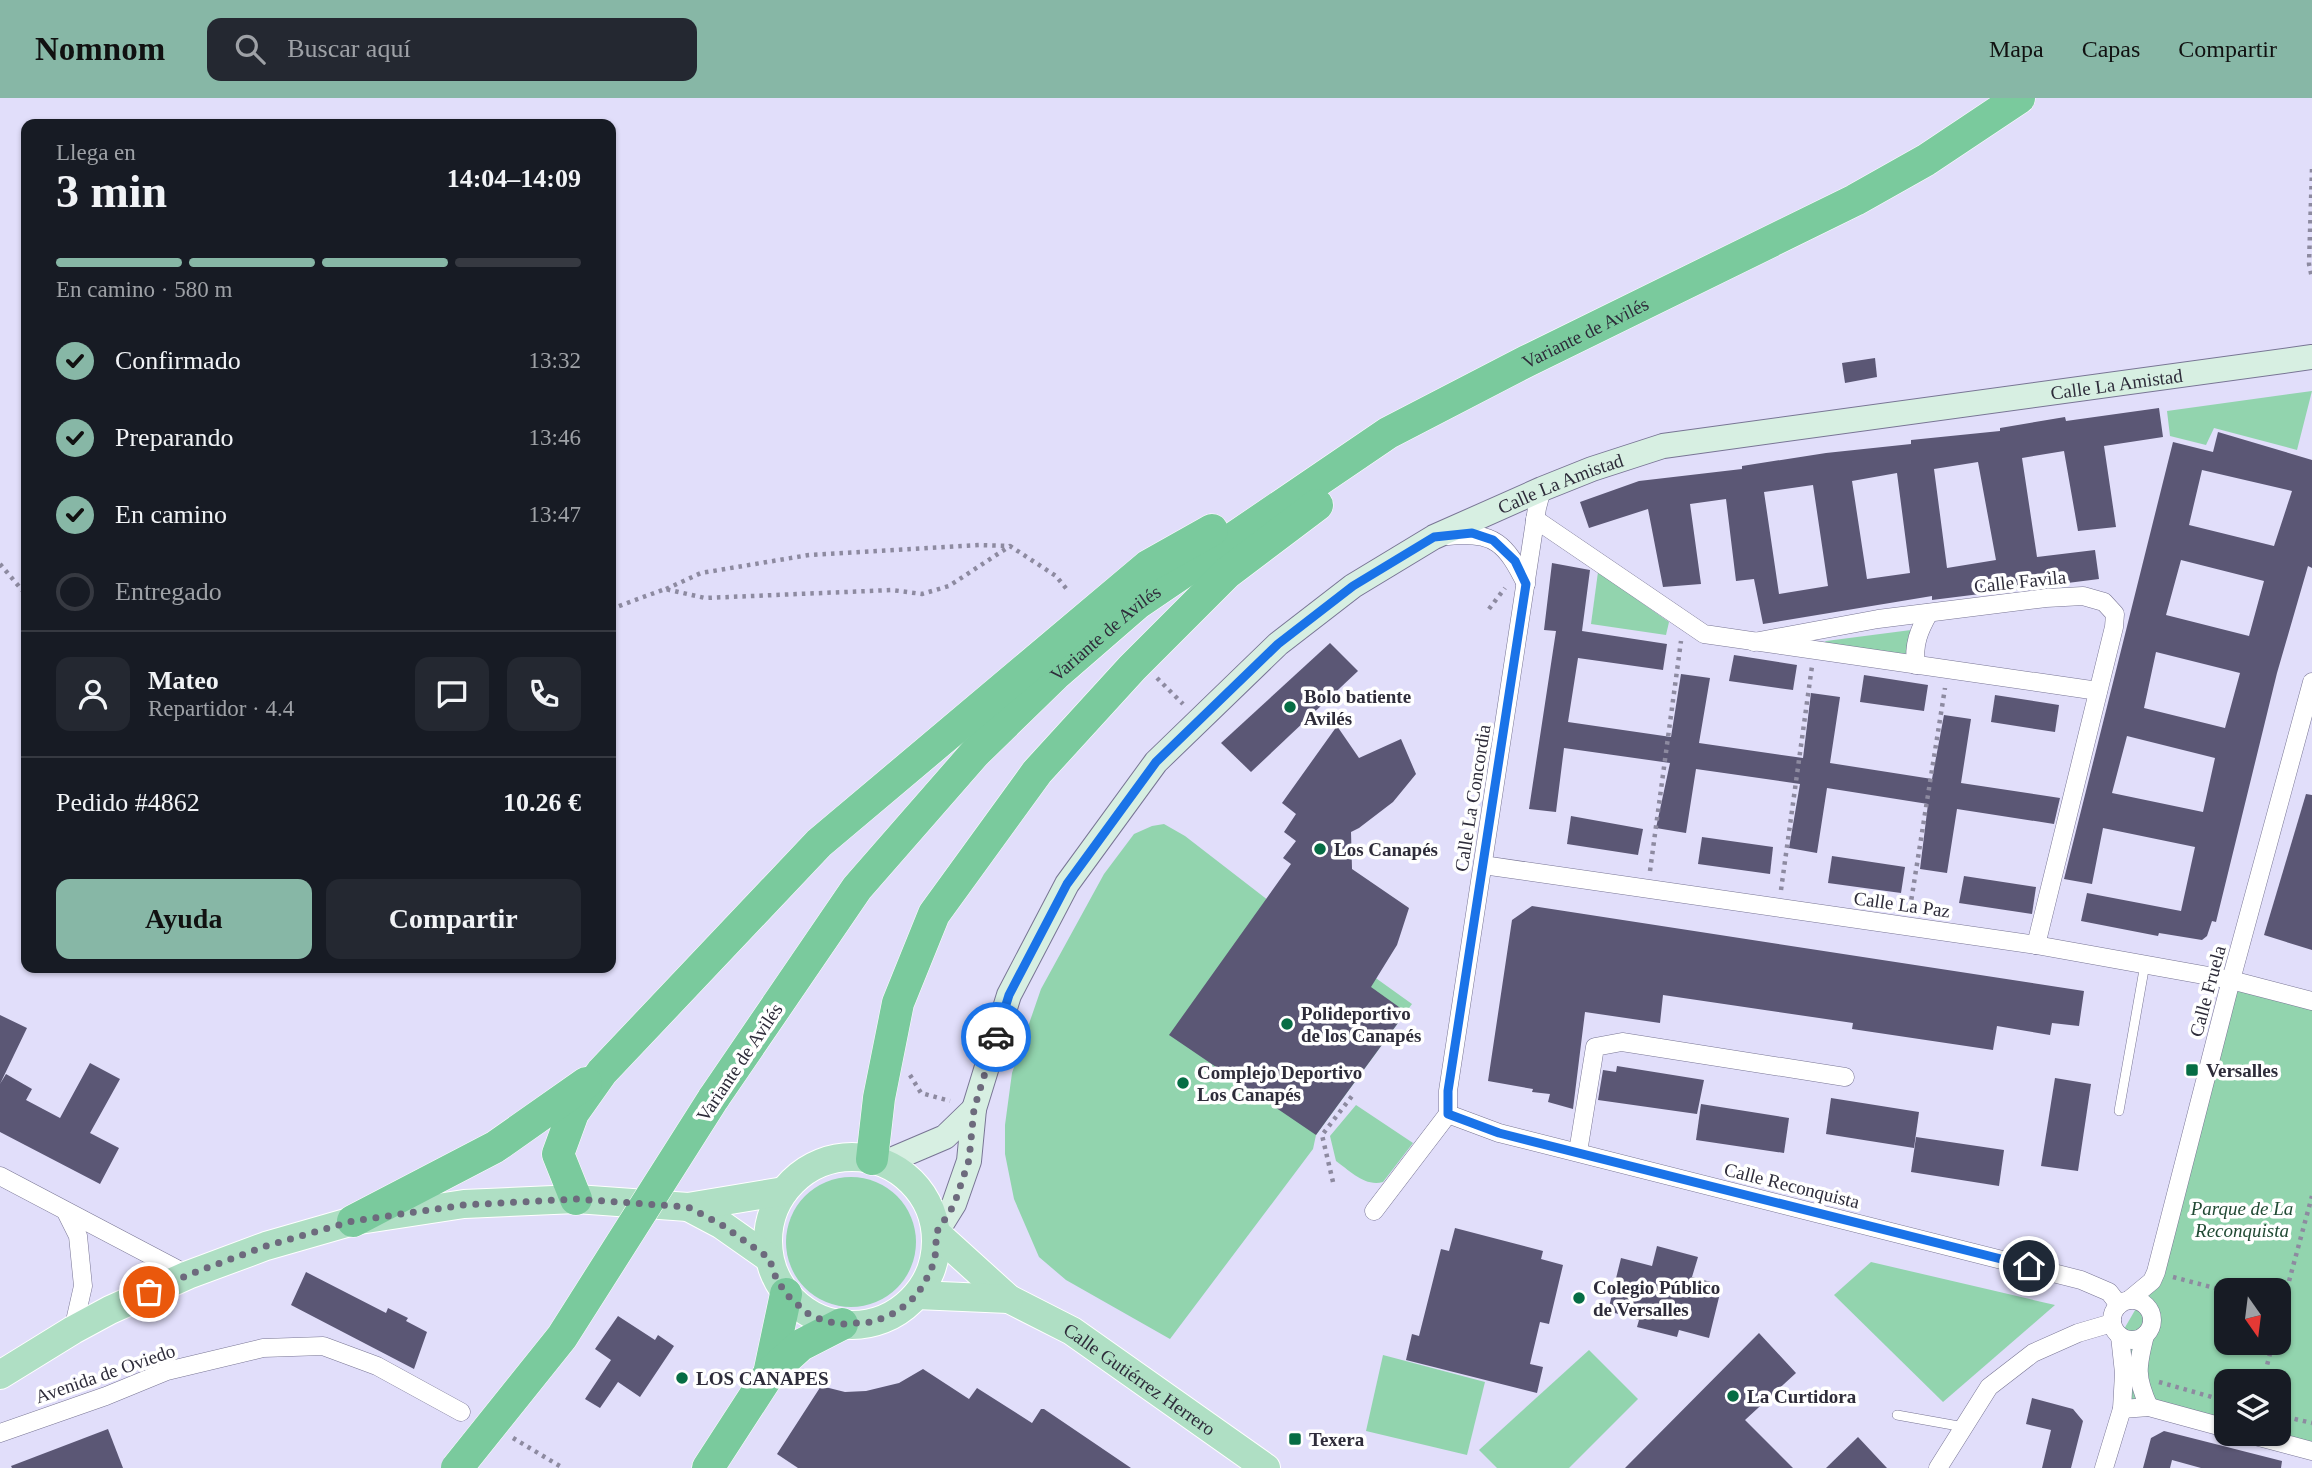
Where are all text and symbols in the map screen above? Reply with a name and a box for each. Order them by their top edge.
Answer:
search box [207,18,697,81]
icon: search [231,30,269,68]
text: Nomnom [35,31,165,67]
text: Buscar aquí [287,34,411,63]
text: Mapa [1989,36,2044,62]
text: Capas [2082,36,2140,62]
text: Compartir [2178,36,2277,62]
text: Llega en [56,140,136,165]
text: 14:04–14:09 [447,164,581,193]
text: 3 min [56,166,167,217]
text: En camino · 580 m [56,277,232,302]
street label: Variante de Avilés [1519,293,1652,373]
icon: check [56,342,94,380]
text: Confirmado [115,346,241,375]
text: 13:32 [529,348,581,373]
street label: Calle La Amistad [2049,365,2184,404]
icon: check [56,419,94,457]
text: Preparando [115,423,233,452]
text: 13:46 [529,425,581,450]
street label: Calle La Amistad [1495,450,1626,518]
icon: check [56,496,94,534]
text: En camino [115,500,227,529]
text: 13:47 [529,502,581,527]
street label: Calle Favila [1973,566,2068,597]
text: Entregado [115,577,222,606]
street label: Variante de Avilés [1046,581,1165,686]
button: person [56,657,130,731]
button: chat [415,657,489,731]
button: phone [507,657,581,731]
text: Mateo [148,666,219,695]
place label: Bolo batiente Avilés [1304,686,1411,729]
text: Repartidor · 4.4 [148,696,294,721]
marker: Bolo batiente Avilés [1282,699,1298,715]
street label: Calle La Concordia [1450,722,1495,873]
text: Pedido #4862 [56,788,200,817]
text: 10.26 € [503,788,581,817]
place label: Los Canapés [1334,839,1438,860]
marker: Los Canapés [1312,841,1328,857]
button: Ayuda [56,879,312,959]
button: Compartir [326,879,581,959]
street label: Calle La Paz [1852,887,1951,922]
street label: Calle Fruela [2185,943,2230,1039]
street label: Variante de Avilés [692,999,787,1125]
courier [961,1002,1031,1072]
place label: Polideportivo de los Canapés [1301,1003,1421,1046]
marker: Polideportivo de los Canapés [1279,1016,1295,1032]
icon: car [977,1018,1015,1056]
place label: Versalles [2206,1060,2278,1081]
place label: Complejo Deportivo Los Canapés [1197,1062,1362,1105]
marker: Versalles [2184,1062,2200,1078]
marker: Complejo Deportivo Los Canapés [1175,1075,1191,1091]
street label: Calle Reconquista [1722,1159,1862,1213]
park label: Parque de La Reconquista [2190,1198,2293,1241]
pin [1999,1236,2059,1296]
icon: home [2010,1247,2048,1285]
pin [119,1262,179,1322]
icon: bag [130,1273,168,1311]
place label: Colegio Público de Versalles [1593,1277,1720,1320]
north arrow [2214,1278,2291,1354]
map controls [2214,1278,2291,1446]
marker: Colegio Público de Versalles [1571,1290,1587,1306]
street label: Calle Gutiérrez Herrero [1060,1319,1219,1440]
street label: Avenida de Oviedo [33,1340,178,1407]
place label: LOS CANAPES [696,1368,829,1389]
button: layers [2214,1369,2291,1446]
marker: LOS CANAPES [674,1370,690,1386]
place label: La Curtidora [1747,1386,1857,1407]
marker: La Curtidora [1725,1388,1741,1404]
place label: Texera [1309,1429,1365,1450]
marker: Texera [1287,1431,1303,1447]

